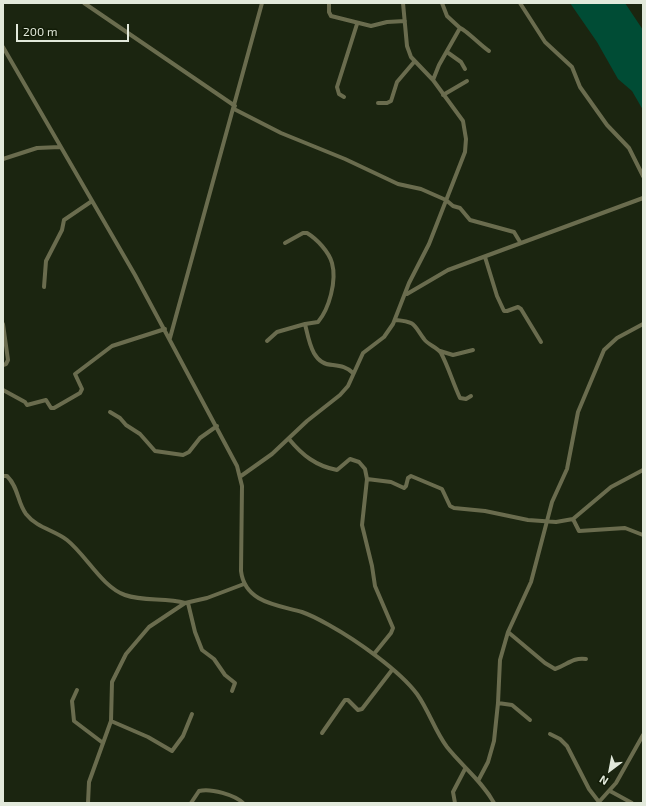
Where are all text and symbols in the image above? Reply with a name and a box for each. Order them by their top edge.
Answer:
scale bar [18,16,131,42]
text: 200 m [23,24,57,38]
north arrow [590,750,630,790]
text: N [597,773,610,788]

